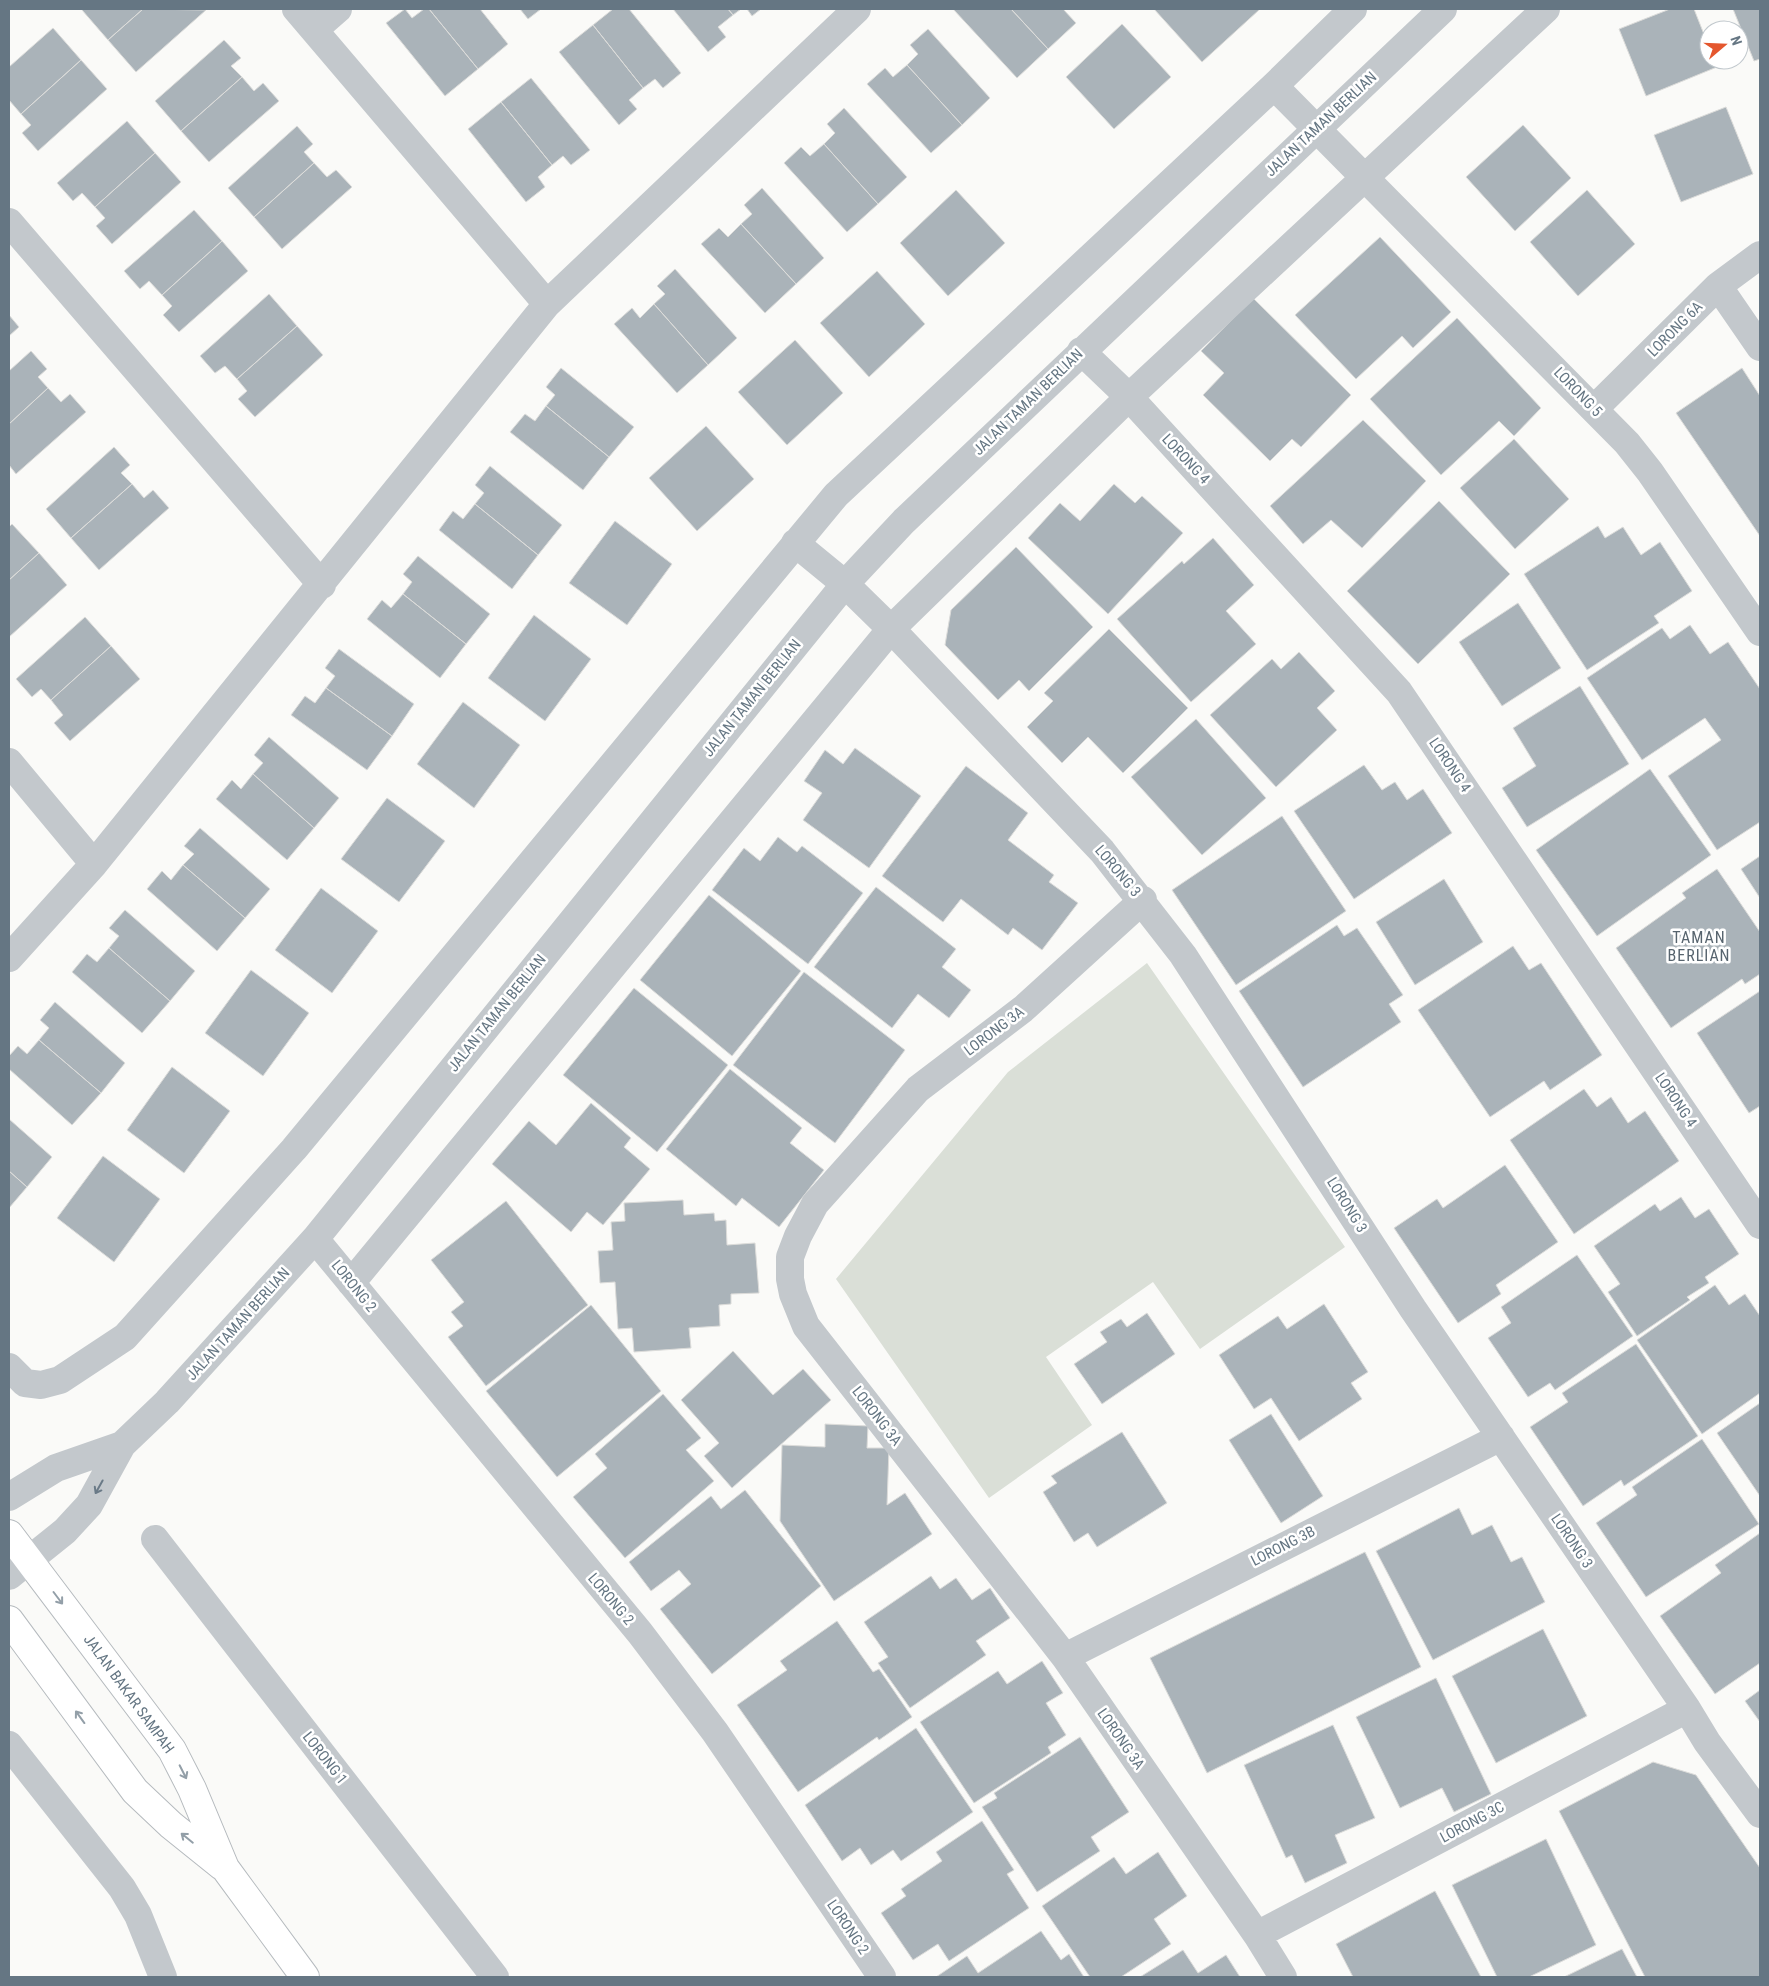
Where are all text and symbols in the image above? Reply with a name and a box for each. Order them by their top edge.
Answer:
north arrow [1699,20,1749,70]
text: N [1727,34,1745,47]
street label: JALAN TAMAN BERLIAN [1262,68,1380,180]
street label: LORONG 6A [1644,298,1706,360]
street label: JALAN TAMAN BERLIAN [969,345,1087,459]
street label: LORONG 5 [1550,364,1606,420]
street label: LORONG 4 [1158,430,1214,488]
street label: JALAN TAMAN BERLIAN [699,636,805,760]
street label: LORONG 4 [1425,734,1475,796]
street label: LORONG 3 [1091,842,1145,900]
district label: TAMAN BERLIAN [1667,928,1731,965]
street label: JALAN TAMAN BERLIAN [444,951,550,1075]
street label: LORONG 3A [961,1002,1028,1059]
street label: LORONG 4 [1651,1069,1701,1131]
street label: LORONG 3 [1323,1174,1371,1236]
street label: LORONG 2 [328,1256,380,1316]
street label: JALAN TAMAN BERLIAN [183,1264,293,1384]
street label: LORONG 3A [848,1383,906,1450]
one-way arrow [93,1480,103,1494]
street label: LORONG 3 [1547,1510,1597,1572]
street label: LORONG 3B [1248,1522,1318,1570]
street label: LORONG 2 [584,1570,638,1628]
one-way arrow [53,1591,64,1604]
street label: JALAN BAKAR SAMPAH [80,1631,178,1757]
street label: LORONG 3A [1093,1705,1149,1773]
one-way arrow [75,1711,86,1724]
street label: LORONG 1 [299,1728,351,1788]
one-way arrow [178,1765,188,1780]
street label: LORONG 3C [1437,1798,1507,1846]
one-way arrow [181,1832,194,1843]
street label: LORONG 2 [823,1896,873,1958]

